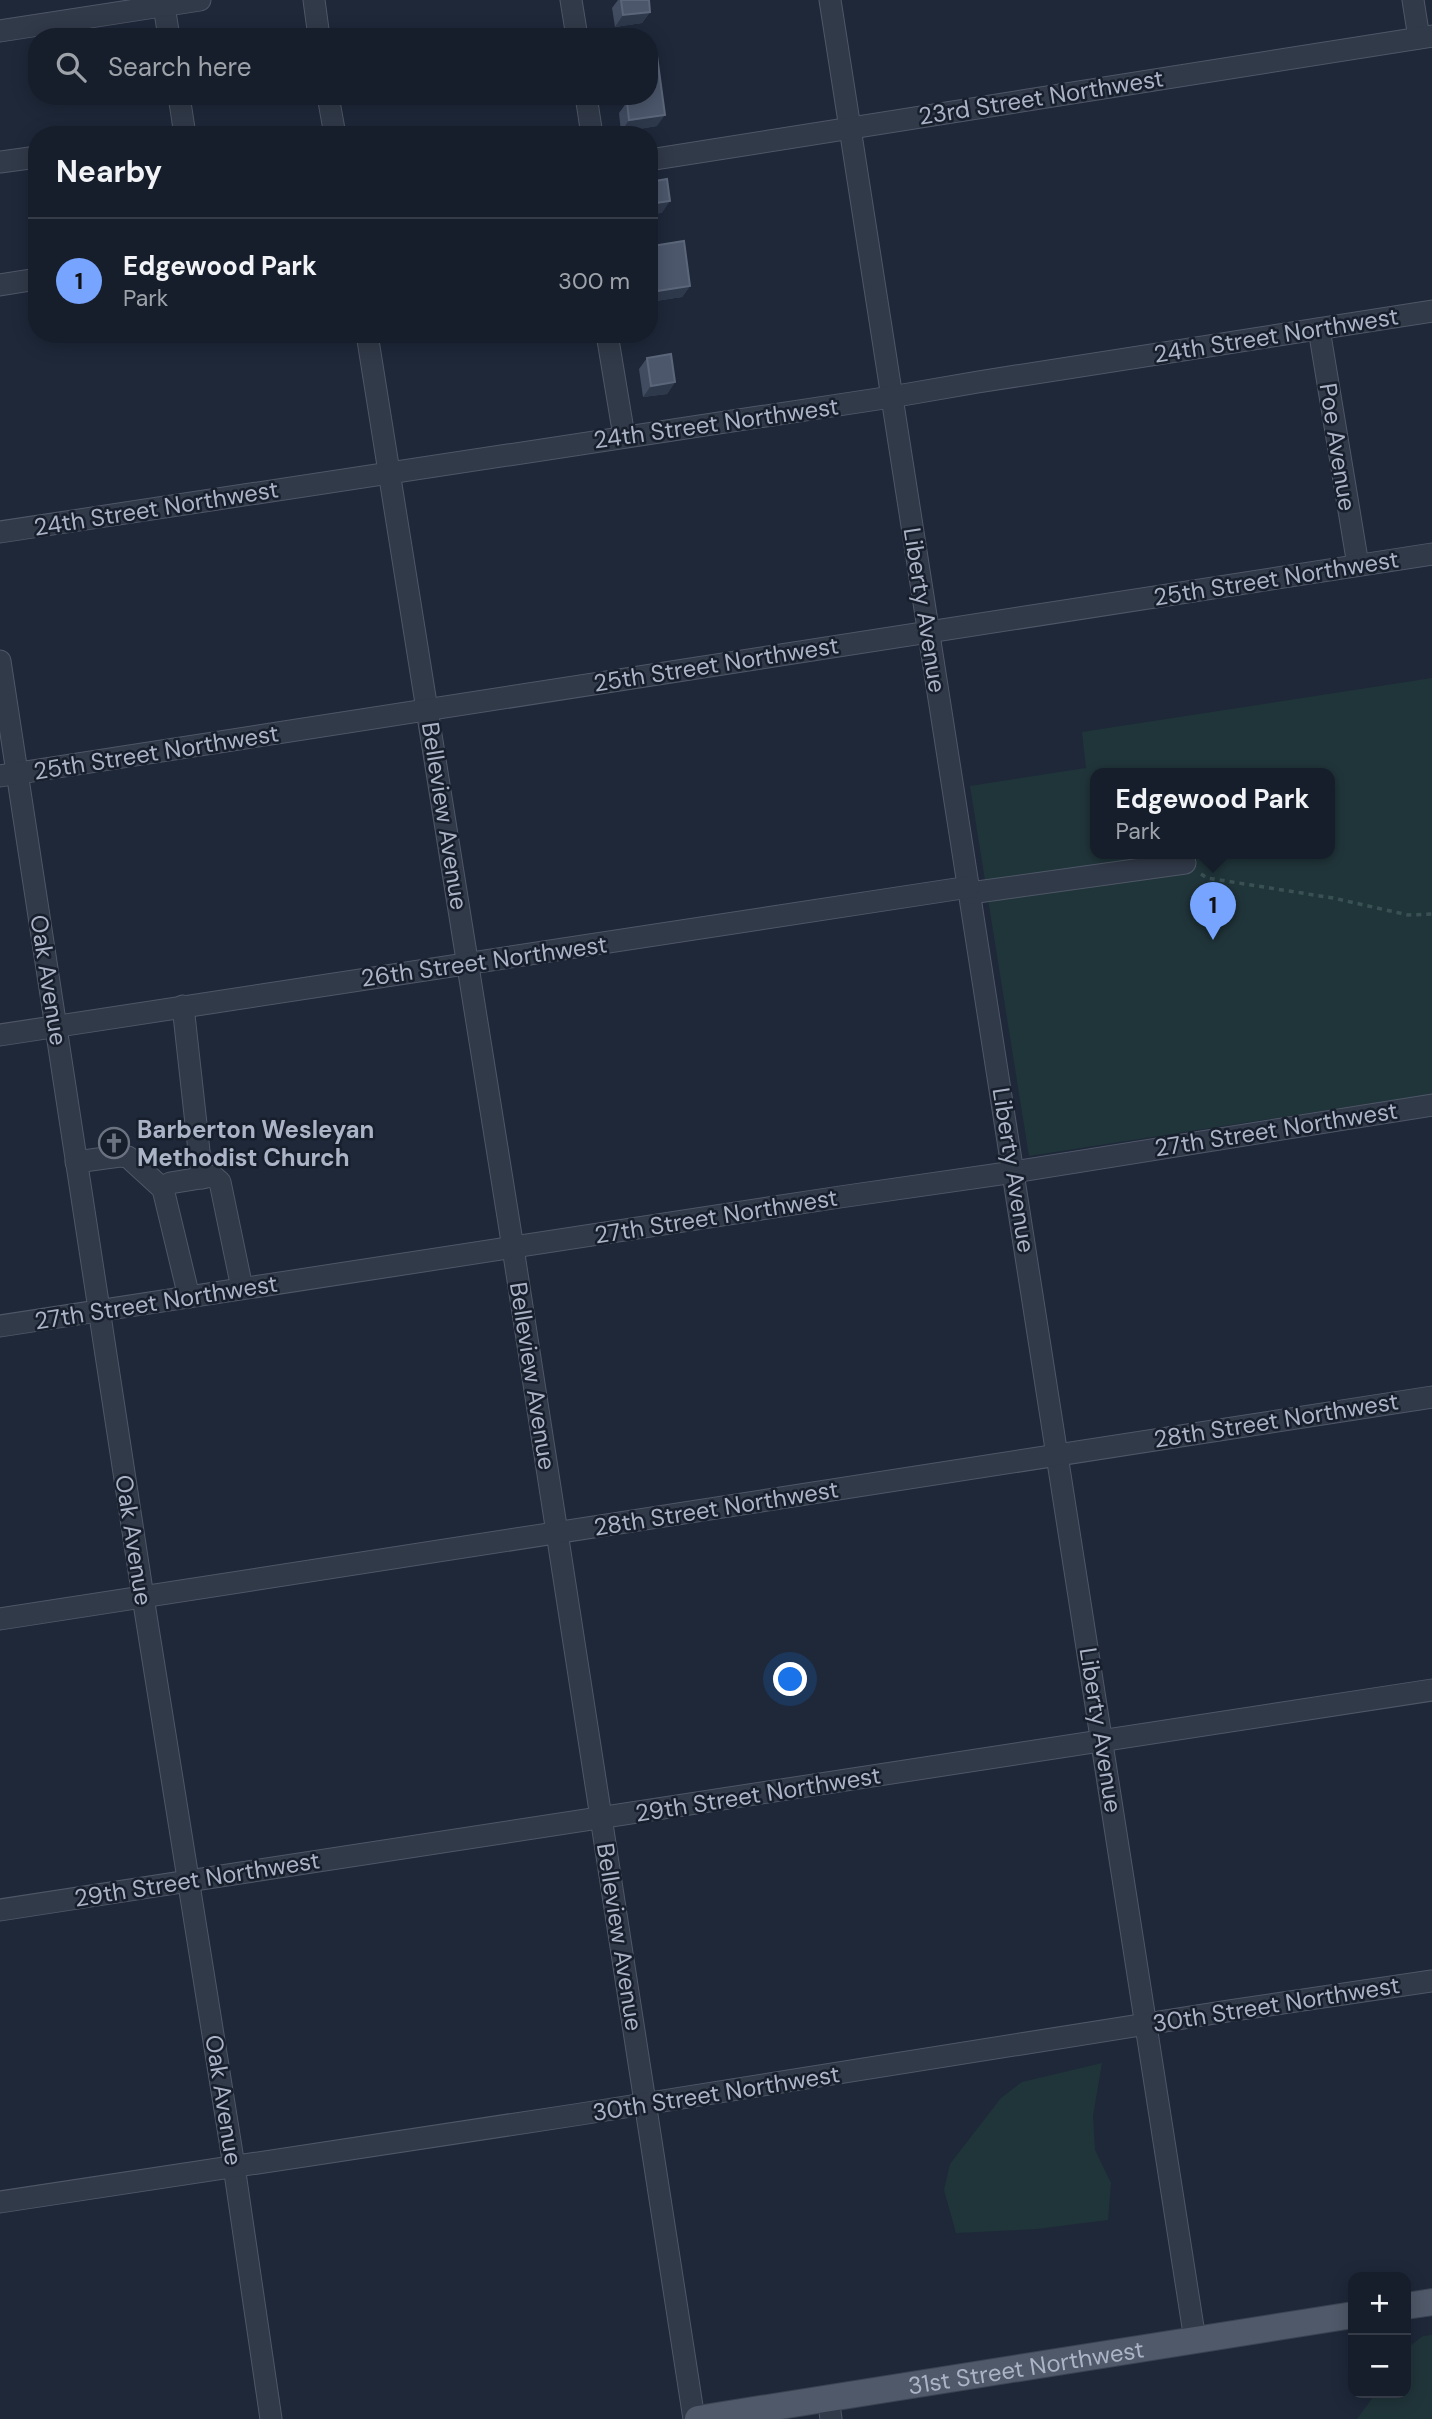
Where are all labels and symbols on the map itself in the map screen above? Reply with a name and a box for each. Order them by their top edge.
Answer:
street label: 23rd Street Northwest [916,62,1166,132]
street label: 24th Street Northwest [1151,300,1401,370]
street label: Poe Avenue [1313,381,1363,513]
street label: 24th Street Northwest [591,390,841,456]
street label: 24th Street Northwest [31,473,281,543]
street label: Liberty Avenue [897,525,953,695]
street label: 25th Street Northwest [1151,543,1401,613]
street label: 25th Street Northwest [591,629,841,699]
street label: 25th Street Northwest [31,717,281,787]
street label: Belleview Avenue [415,720,475,912]
pin: 1 [1190,882,1236,940]
street label: Oak Avenue [23,913,75,1047]
street label: 26th Street Northwest [359,928,609,994]
street label: Liberty Avenue [986,1085,1042,1255]
street label: 27th Street Northwest [1152,1094,1400,1164]
place label: Barberton Wesleyan Methodist Church [137,1114,374,1173]
church icon: Barberton Wesleyan Methodist Church [97,1126,131,1160]
street label: 27th Street Northwest [592,1181,840,1251]
street label: 27th Street Northwest [32,1267,280,1337]
street label: Belleview Avenue [503,1280,563,1472]
street label: 28th Street Northwest [1151,1385,1401,1455]
street label: Oak Avenue [108,1473,160,1607]
street label: 28th Street Northwest [591,1473,841,1543]
street label: Liberty Avenue [1073,1645,1129,1815]
your location [773,1662,807,1696]
street label: 29th Street Northwest [633,1759,883,1829]
street label: Belleview Avenue [590,1841,650,2033]
street label: 29th Street Northwest [72,1844,322,1914]
street label: 30th Street Northwest [1150,1969,1402,2039]
street label: Oak Avenue [198,2033,250,2167]
street label: 30th Street Northwest [590,2058,842,2128]
street label: 31st Street Northwest [906,2333,1146,2401]

